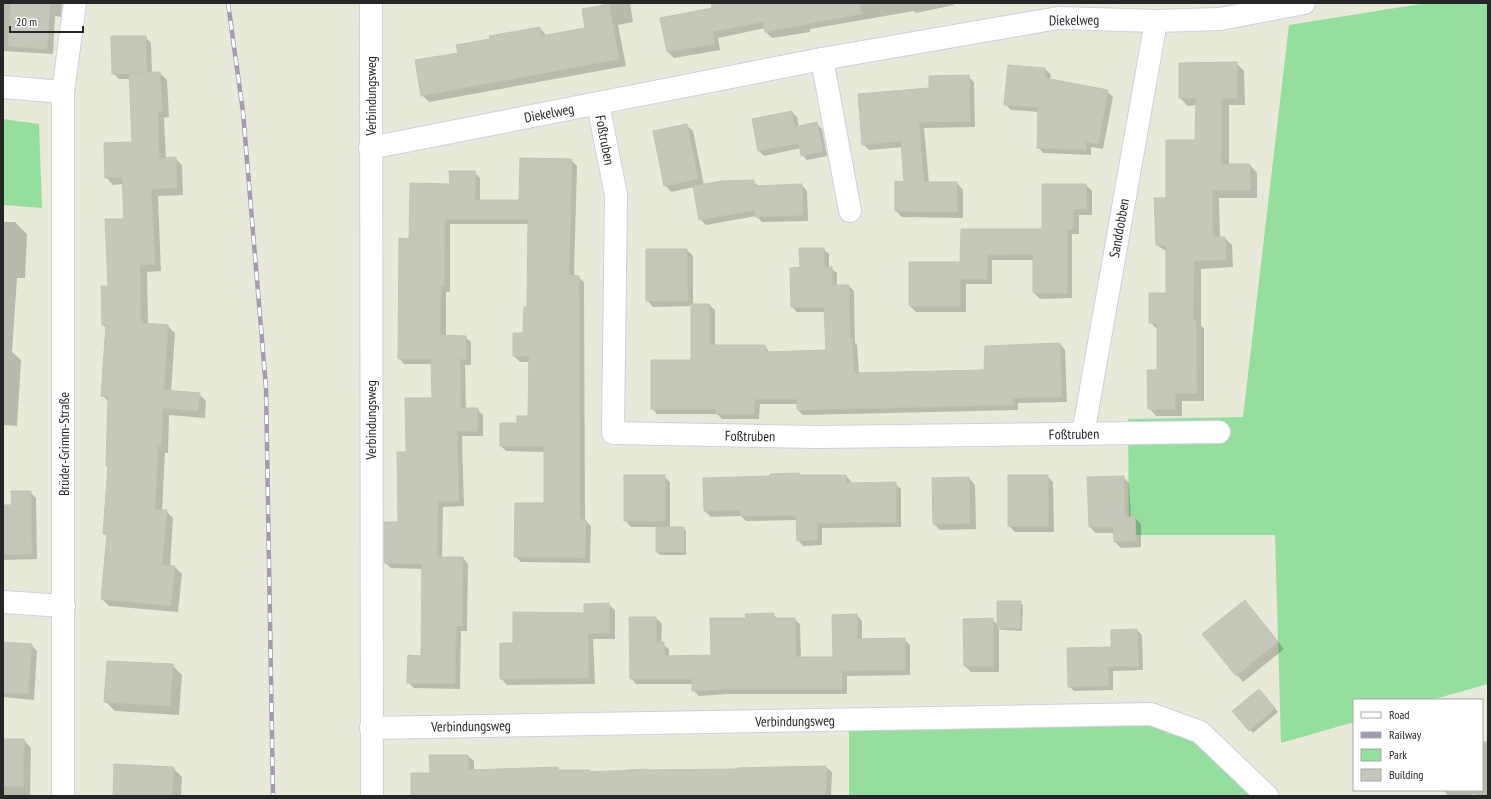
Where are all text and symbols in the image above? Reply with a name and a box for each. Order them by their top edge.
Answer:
scale bar [10,8,83,34]
street label: Diekelweg [1049,11,1099,29]
text: 20 m [16,14,37,29]
street label: Verbindungsweg [362,56,380,137]
street label: Diekelweg [523,99,575,127]
street label: Foßtruben [591,114,619,166]
street label: Sanddobben [1105,197,1133,259]
street label: Verbindungsweg [362,380,380,461]
street label: Brüder-Grimm-Straße [55,392,73,496]
street label: Foßtruben [1049,425,1099,443]
street label: Foßtruben [725,427,775,445]
legend [1353,699,1483,791]
text: Road [1389,707,1409,722]
street label: Verbindungsweg [754,711,835,731]
street label: Verbindungsweg [430,716,511,736]
text: Railway [1389,727,1422,742]
text: Park [1389,747,1407,762]
text: Building [1389,767,1424,782]

